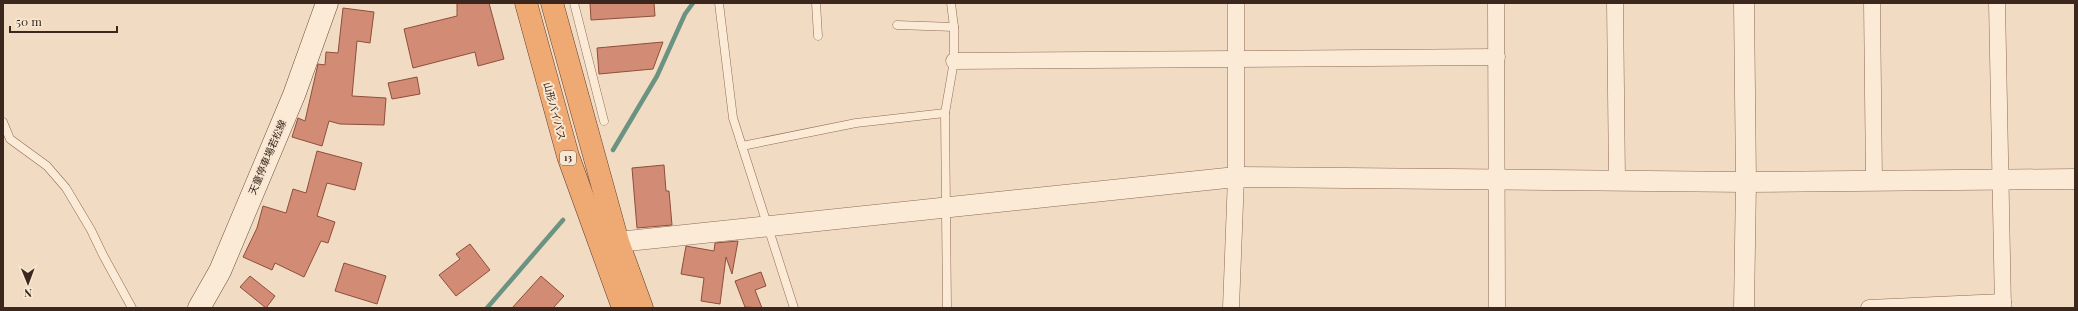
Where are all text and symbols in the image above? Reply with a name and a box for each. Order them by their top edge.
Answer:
scale bar [10,8,117,34]
text: 50 m [16,13,42,29]
street label: 山形バイパス [540,80,570,142]
street label: 天童停車場若松線 [245,117,289,197]
road number: 13 [560,151,576,165]
north arrow [8,263,48,303]
text: N [24,286,32,301]

